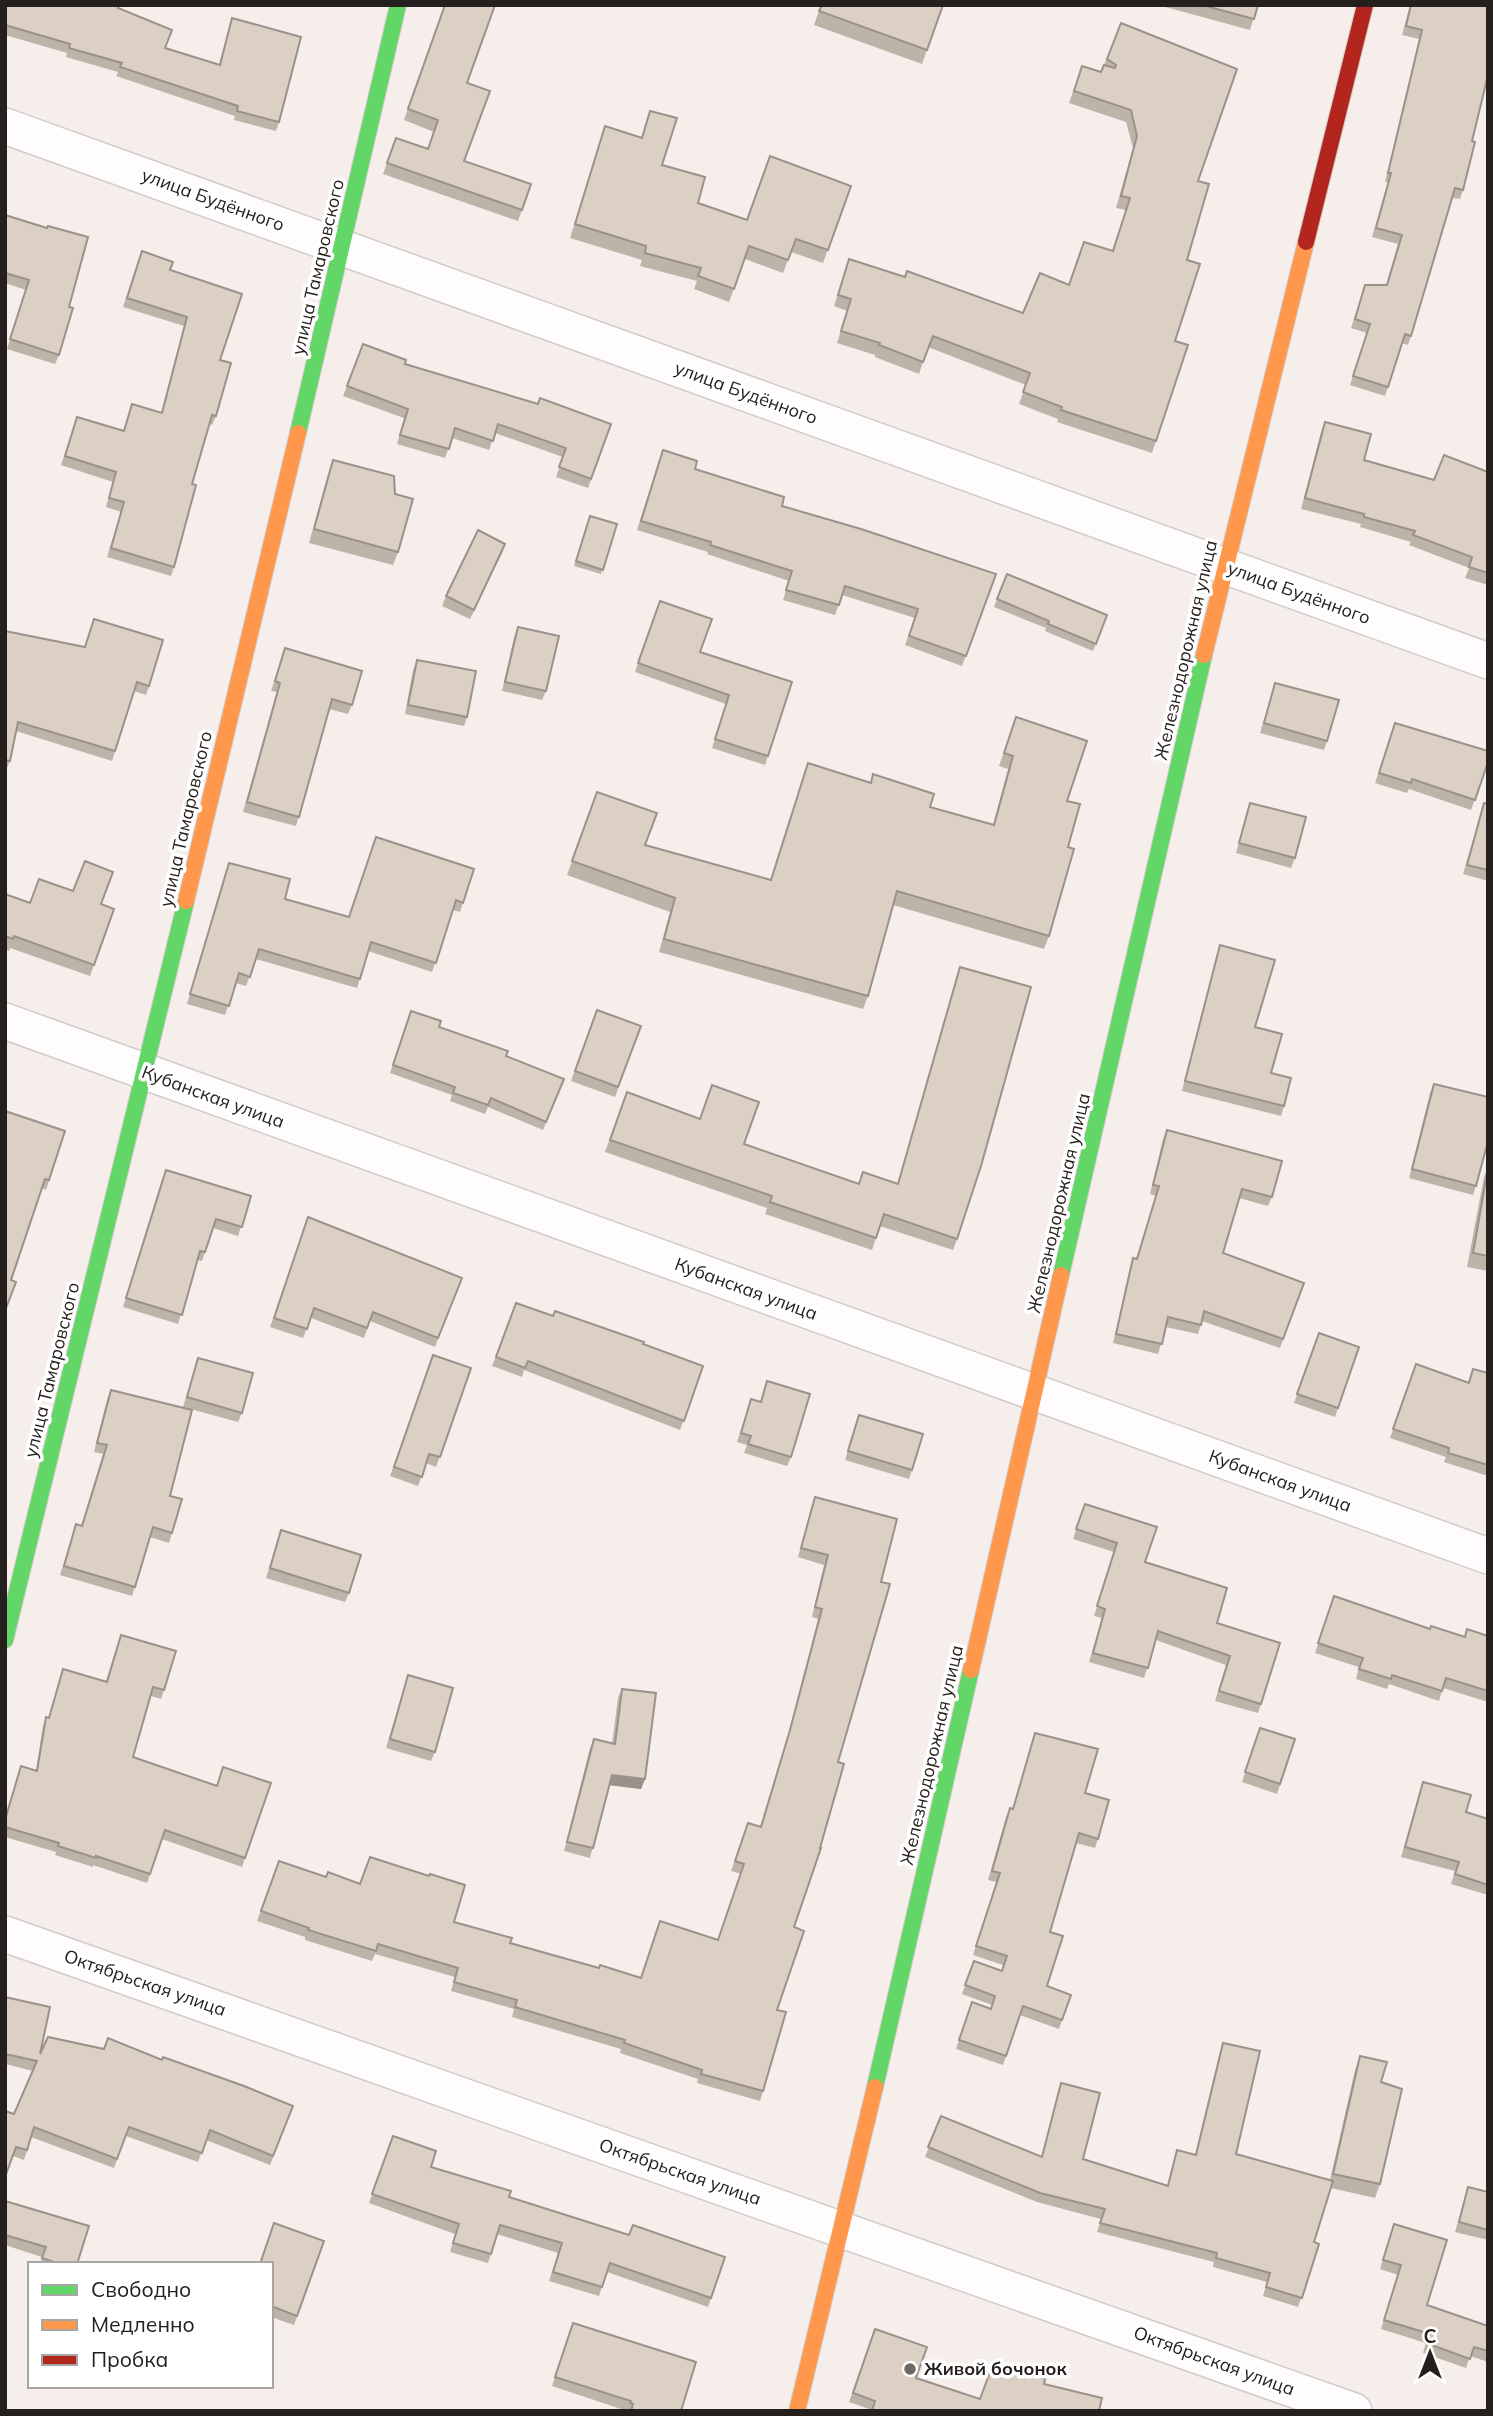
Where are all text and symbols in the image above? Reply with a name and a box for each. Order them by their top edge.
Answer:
street label: улица Будённого [139,163,288,236]
street label: улица Тамаровского [286,177,349,357]
street label: улица Будённого [672,356,821,429]
street label: Железнодорожная улица [1149,538,1222,762]
street label: улица Будённого [1225,556,1374,629]
street label: улица Тамаровского [154,729,217,909]
street label: Кубанская улица [139,1060,288,1133]
street label: Железнодорожная улица [1022,1091,1095,1315]
street label: Кубанская улица [672,1252,821,1325]
street label: улица Тамаровского [19,1280,84,1460]
street label: Кубанская улица [1206,1444,1355,1517]
street label: Железнодорожная улица [895,1643,968,1867]
street label: Октябрьская улица [61,1944,229,2021]
street label: Октябрьская улица [596,2133,764,2210]
legend [28,2262,273,2388]
text: Свободно [91,2276,191,2302]
text: Медленно [91,2311,195,2337]
north arrow [1395,2318,1465,2388]
street label: Октябрьская улица [1130,2321,1298,2400]
text: С [1423,2324,1437,2348]
text: Пробка [91,2346,168,2372]
place label: Живой бочонок [924,2357,1067,2380]
marker: Живой бочонок [902,2361,918,2377]

